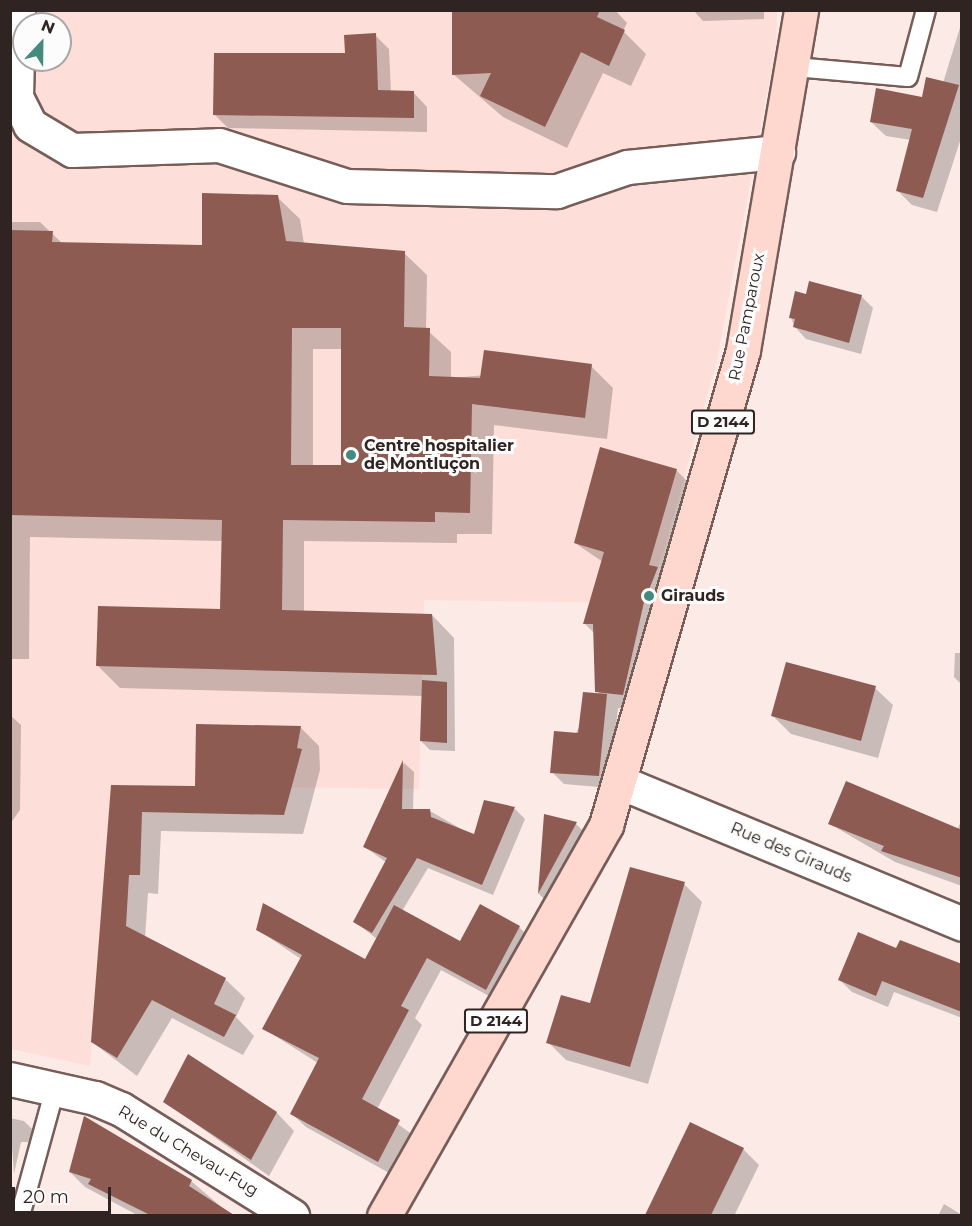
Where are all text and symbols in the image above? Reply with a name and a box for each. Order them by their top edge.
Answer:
north arrow [12,12,72,72]
text: N [39,15,58,38]
street label: Rue Pamparoux [725,252,769,382]
road number: D 2144 [690,410,756,434]
place label: Centre hospitalier de Montluçon [364,436,514,474]
marker: Centre hospitalier de Montluçon [342,446,360,464]
place label: Girauds [661,586,725,606]
marker: Girauds [642,589,656,603]
street label: Rue des Girauds [727,819,855,887]
road number: D 2144 [463,1009,529,1033]
street label: Rue du Chevau-Fug [115,1102,261,1200]
scale bar [15,1175,114,1213]
text: 20 m [23,1186,69,1208]

